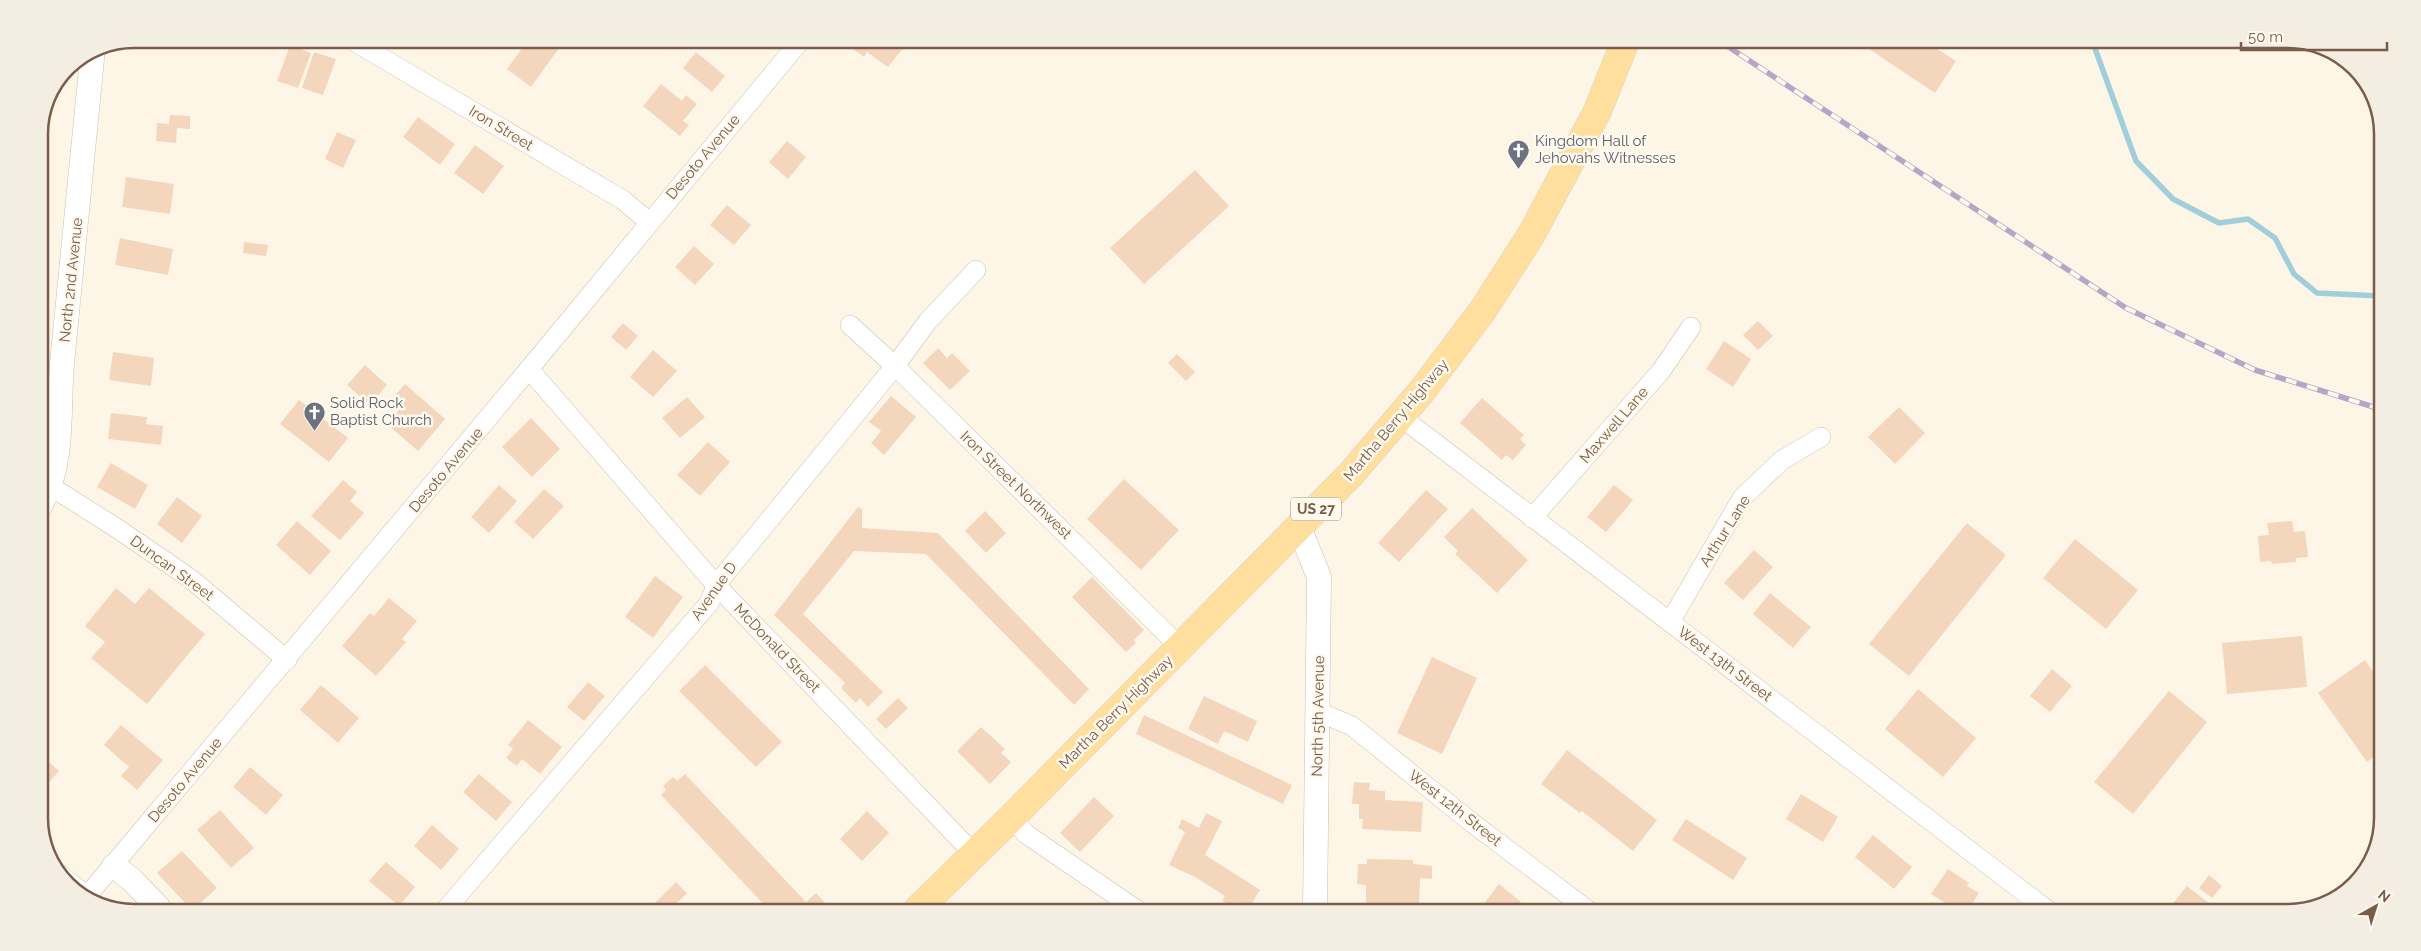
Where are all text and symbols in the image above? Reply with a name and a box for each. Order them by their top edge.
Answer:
scale bar [2241,20,2387,52]
text: 50 m [2248,28,2283,46]
street label: Iron Street [466,102,536,154]
street label: Desoto Avenue [662,111,744,203]
place label: Kingdom Hall of Jehovahs Witnesses [1535,132,1676,167]
church icon: Kingdom Hall of Jehovahs Witnesses [1507,138,1531,169]
street label: North 2nd Avenue [56,217,87,343]
street label: Martha Berry Highway [1340,355,1452,485]
street label: Maxwell Lane [1576,383,1652,467]
place label: Solid Rock Baptist Church [330,394,432,429]
church icon: Solid Rock Baptist Church [302,400,326,431]
street label: Desoto Avenue [405,424,487,516]
street label: Iron Street Northwest [957,427,1075,543]
street label: Arthur Lane [1696,492,1754,570]
road number: US 27 [1291,498,1341,520]
street label: Duncan Street [127,532,217,604]
street label: Avenue D [687,558,741,624]
street label: McDonald Street [730,600,824,696]
street label: West 13th Street [1674,623,1776,705]
street label: Martha Berry Highway [1055,651,1177,773]
street label: North 5th Avenue [1308,655,1328,777]
street label: Desoto Avenue [144,734,226,826]
street label: West 12th Street [1405,766,1505,850]
north arrow [2351,881,2401,931]
text: N [2375,886,2393,905]

